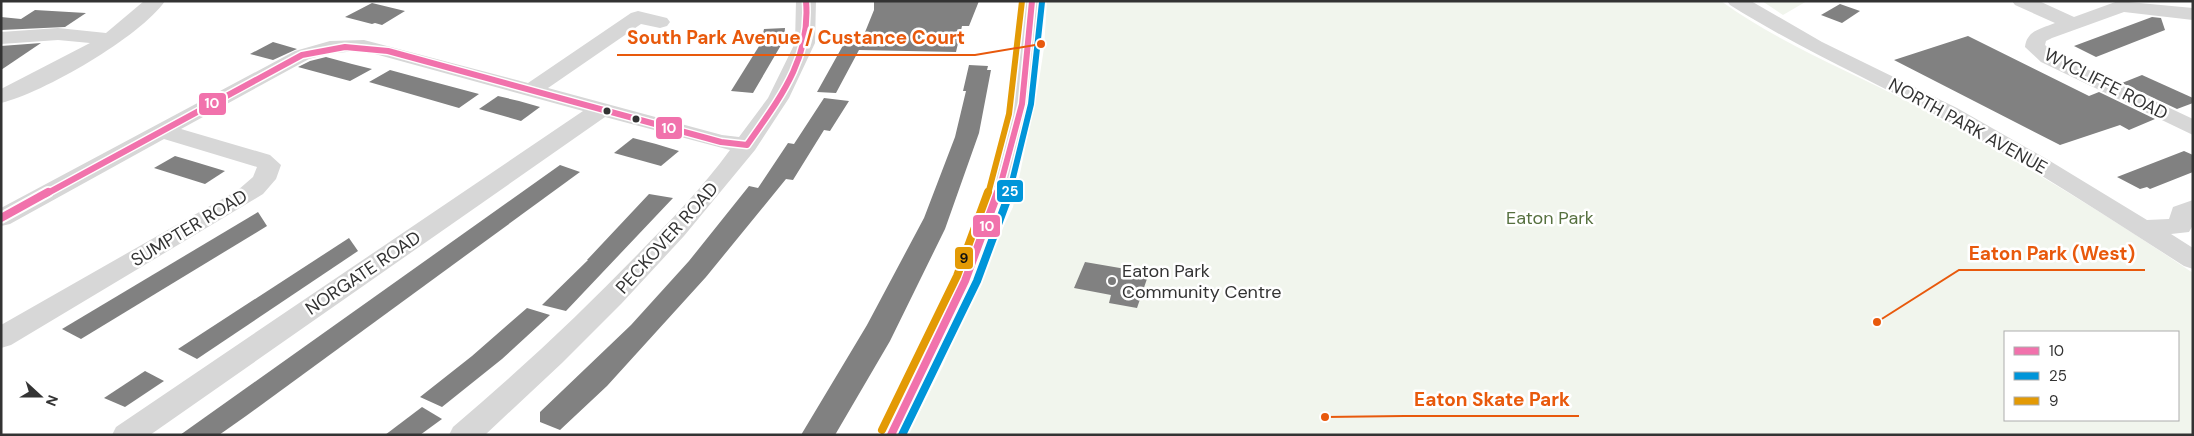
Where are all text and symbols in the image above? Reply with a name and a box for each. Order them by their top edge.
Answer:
callout: South Park Avenue / Custance Court [617,21,975,55]
text: South Park Avenue / Custance Court [627,25,965,50]
street label: WYCLIFFE ROAD [2040,42,2172,126]
street label: NORTH PARK AVENUE [1884,72,2052,180]
line badge: 10 [198,92,227,116]
text: 10 [205,94,220,112]
unlabelled marker [602,106,612,116]
unlabelled marker [631,114,641,124]
line badge: 10 [655,116,683,140]
text: 10 [662,119,677,137]
street label: PECKOVER ROAD [610,177,724,299]
line badge: 25 [996,179,1024,203]
text: 25 [1002,182,1018,200]
street label: SUMPTER ROAD [126,184,252,272]
park label: Eaton Park [1506,206,1594,230]
line badge: 10 [972,214,1001,238]
text: 10 [980,217,995,235]
street label: NORGATE ROAD [301,225,425,321]
callout: Eaton Park (West) [1959,236,2145,270]
text: Eaton Park (West) [1969,241,2135,266]
line badge: 9 [954,246,974,270]
text: 9 [960,249,969,267]
place label: Eaton Park Community Centre [1122,259,1282,304]
marker: Eaton Park Community Centre [1106,275,1118,287]
legend [2004,331,2179,421]
text: 10 [2049,341,2064,361]
text: 25 [2049,366,2067,386]
north arrow [15,371,65,421]
callout: Eaton Skate Park [1404,382,1579,416]
text: Eaton Skate Park [1414,387,1570,412]
text: 9 [2049,391,2058,411]
text: N [42,393,62,409]

